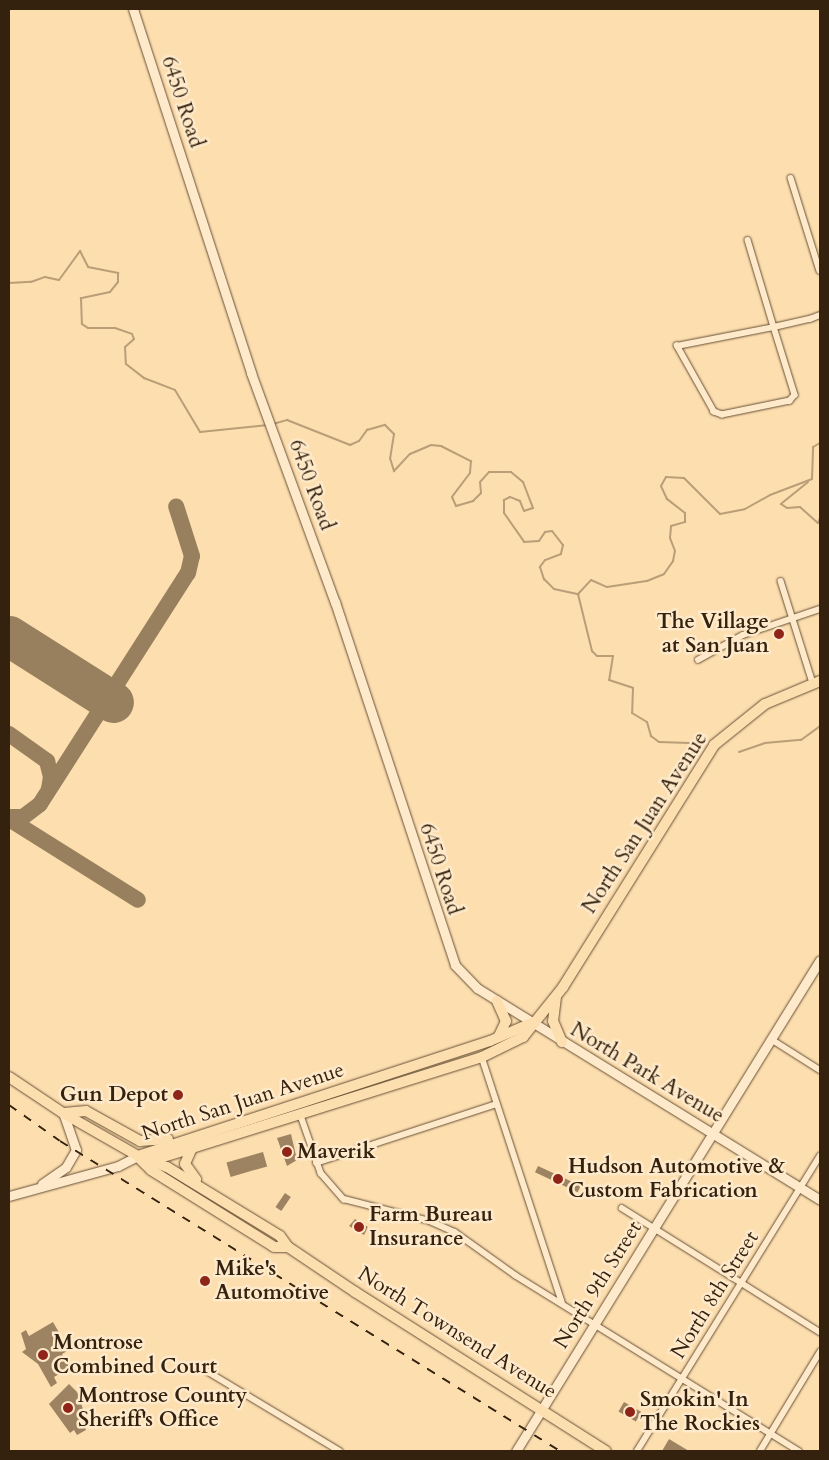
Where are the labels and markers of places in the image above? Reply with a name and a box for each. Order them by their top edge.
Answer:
place label: The Village at San Juan [657,609,769,659]
marker: The Village at San Juan [773,628,785,640]
place label: Gun Depot [60,1082,168,1108]
marker: Gun Depot [172,1089,184,1101]
place label: Maverik [297,1139,376,1165]
marker: Maverik [281,1146,293,1158]
place label: Hudson Automotive & Custom Fabrication [568,1154,785,1204]
marker: Hudson Automotive & Custom Fabrication [552,1173,564,1185]
place label: Farm Bureau Insurance [369,1202,493,1252]
marker: Farm Bureau Insurance [353,1221,365,1233]
place label: Mike's Automotive [215,1256,329,1306]
marker: Mike's Automotive [199,1275,211,1287]
place label: Montrose Combined Court [53,1330,217,1380]
marker: Montrose Combined Court [37,1349,49,1361]
place label: Montrose County Sheriff's Office [78,1383,247,1433]
place label: Smokin' In The Rockies [640,1387,760,1437]
marker: Montrose County Sheriff's Office [62,1402,74,1414]
marker: Smokin' In The Rockies [624,1406,636,1418]

